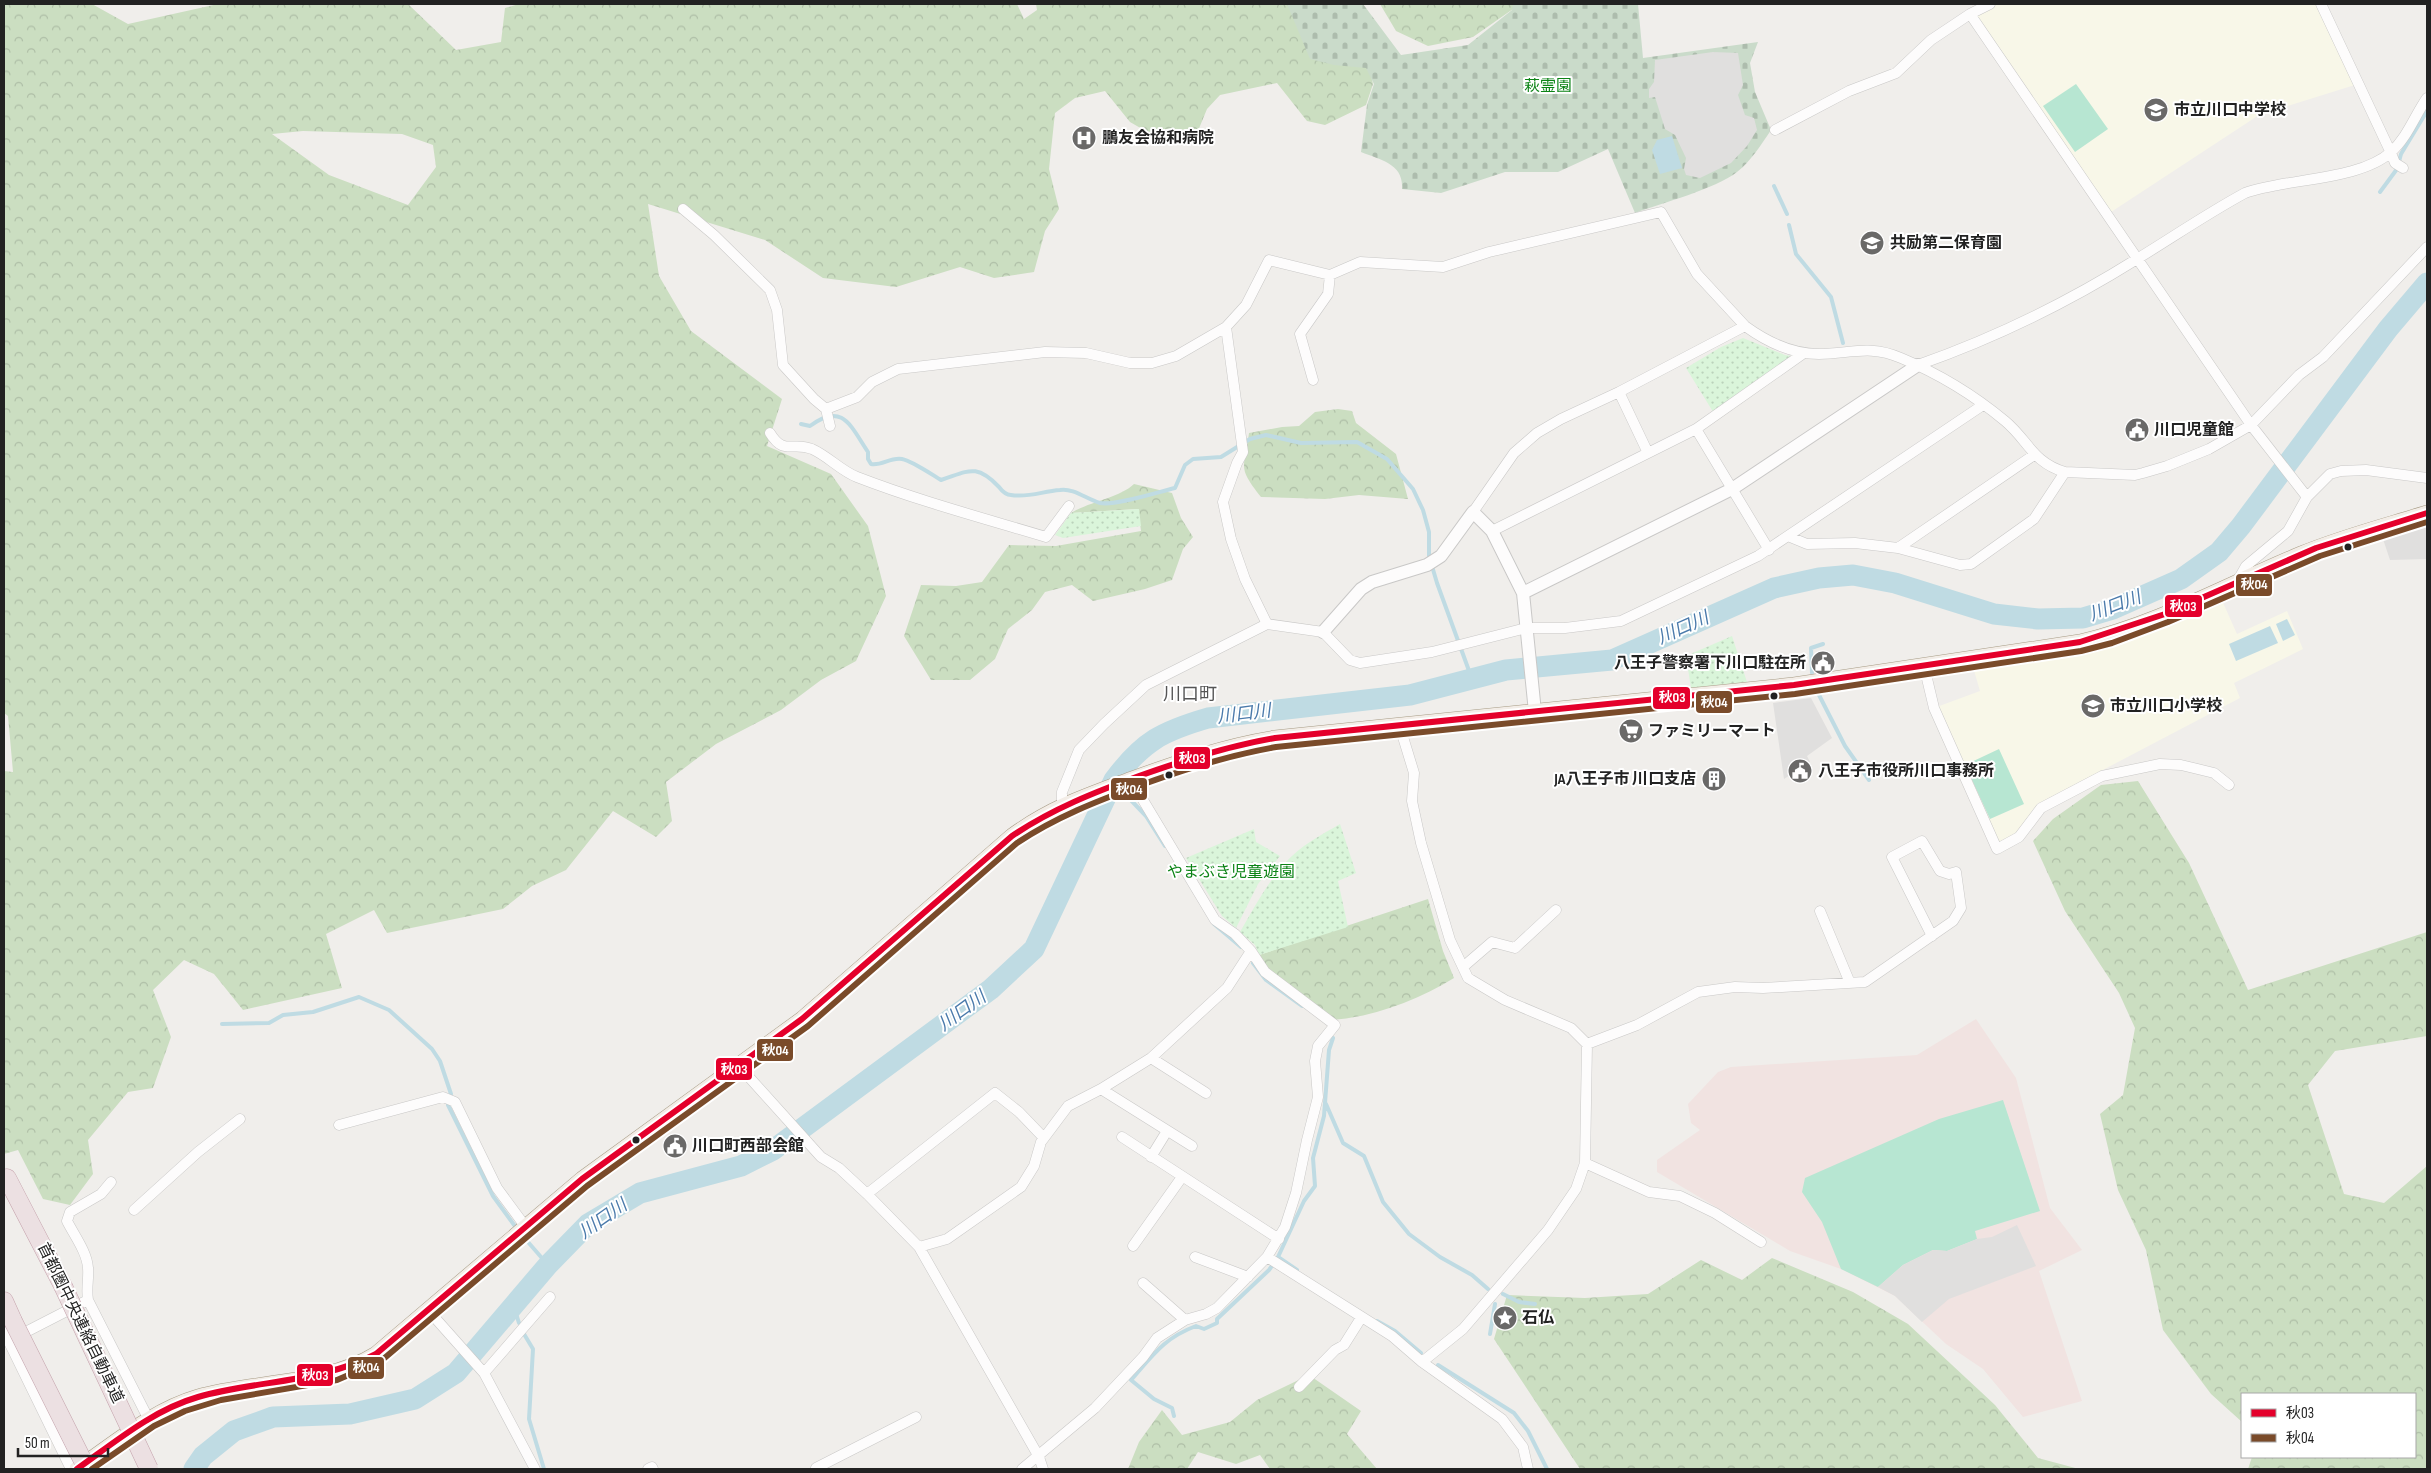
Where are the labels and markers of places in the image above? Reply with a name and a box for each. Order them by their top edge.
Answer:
school or university icon: 市立川口中学校 [2143,97,2169,123]
place label: 市立川口中学校 [2174,101,2286,120]
hospital icon: 鵬友会協和病院 [1071,125,1097,151]
place label: 鵬友会協和病院 [1102,129,1214,148]
school or university icon: 共励第二保育園 [1859,230,1885,256]
place label: 共励第二保育園 [1890,234,2002,253]
public building icon: 川口児童館 [2124,417,2150,443]
place label: 川口児童館 [2154,421,2234,440]
unlabelled marker [2343,542,2353,552]
public building icon: 八王子警察署下川口駐在所 [1810,650,1836,676]
place label: 八王子警察署下川口駐在所 [1614,654,1806,673]
unlabelled marker [1769,691,1779,701]
school or university icon: 市立川口小学校 [2080,693,2106,719]
place label: 市立川口小学校 [2110,697,2222,716]
supermarket icon: ファミリーマート [1618,718,1644,744]
place label: ファミリーマート [1648,722,1776,741]
public building icon: 八王子市役所川口事務所 [1787,758,1813,784]
place label: 八王子市役所川口事務所 [1818,762,1994,781]
building icon: JA八王子市 川口支店 [1701,766,1727,792]
unlabelled marker [1164,770,1174,780]
place label: JA八王子市 川口支店 [1553,770,1696,789]
public building icon: 川口町西部会館 [662,1133,688,1159]
unlabelled marker [631,1135,641,1145]
place label: 川口町西部会館 [692,1137,804,1156]
place icon: 石仏 [1492,1305,1518,1331]
place label: 石仏 [1522,1309,1554,1328]

